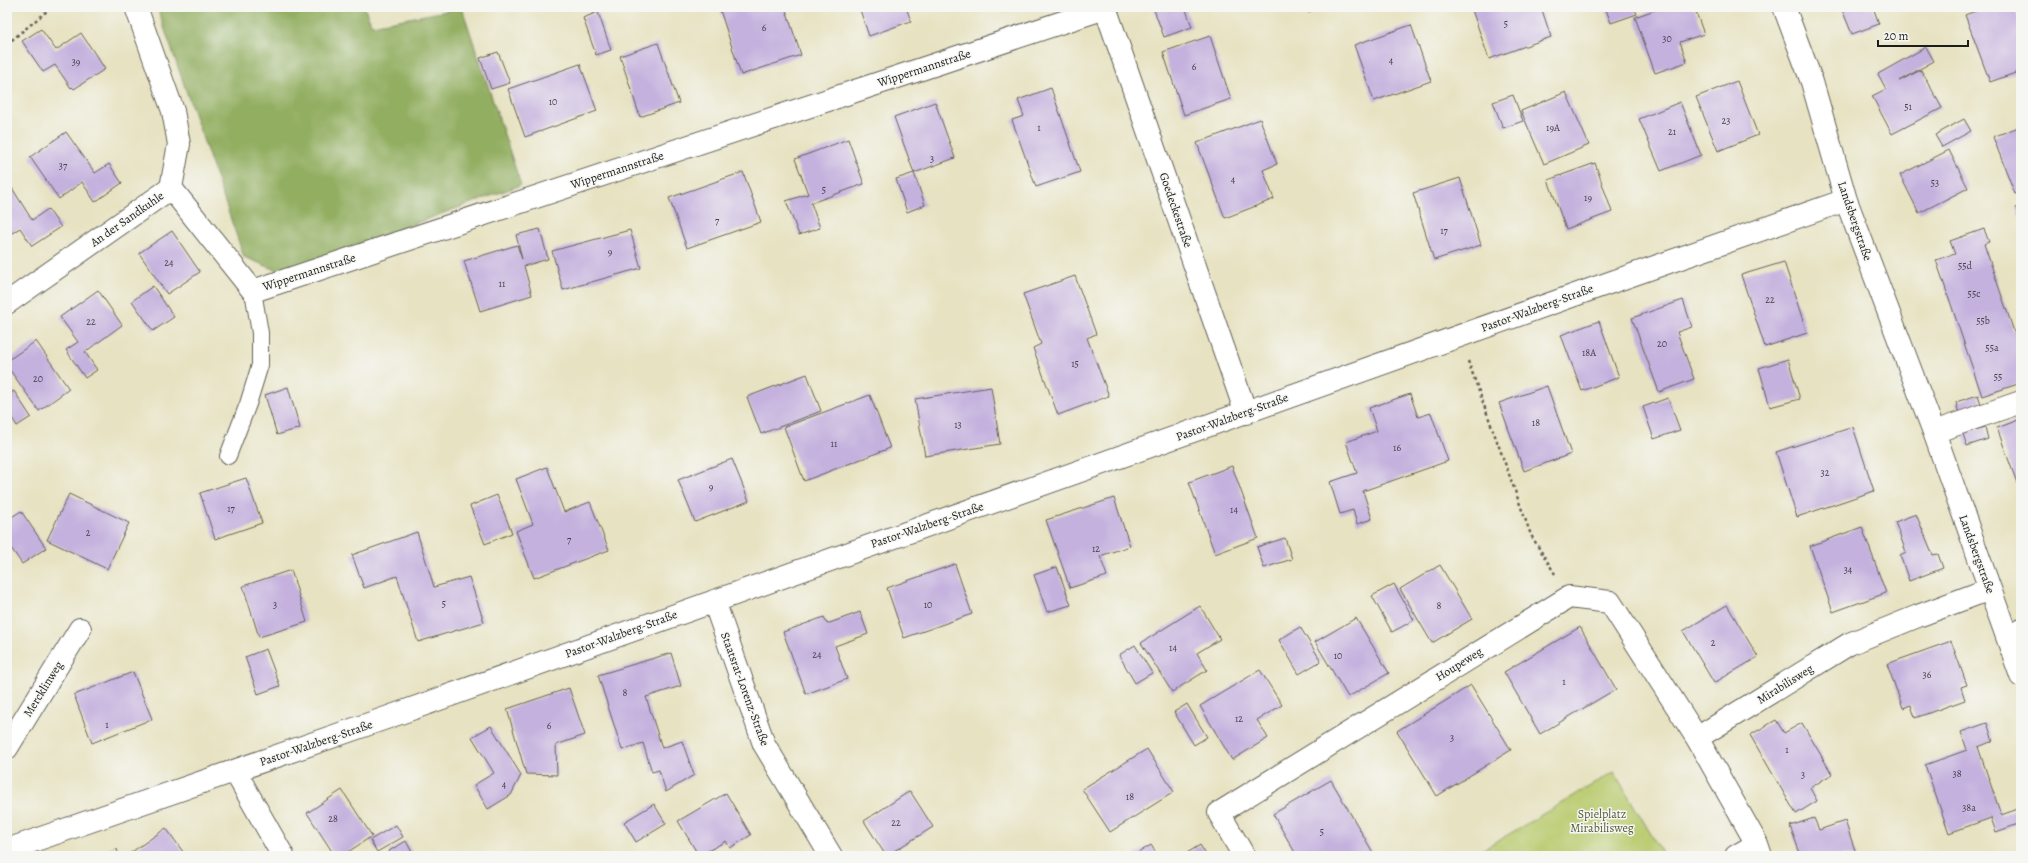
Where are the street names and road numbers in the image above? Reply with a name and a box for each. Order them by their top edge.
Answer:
street label: Wippermannstraße [875,45,972,91]
street label: Wippermannstraße [568,147,665,193]
street label: Goedeckestraße [1156,170,1196,250]
street label: Landsbergstraße [1834,179,1876,263]
street label: An der Sandkuhle [86,188,167,251]
street label: Wippermannstraße [260,249,357,295]
street label: Pastor-Walzberg-Straße [1479,280,1595,336]
street label: Pastor-Walzberg-Straße [1174,389,1290,445]
street label: Pastor-Walzberg-Straße [868,498,986,552]
street label: Landsbergstraße [1955,512,1999,596]
street label: Pastor-Walzberg-Straße [563,606,679,662]
street label: Staatsrat-Lorenz-Straße [717,630,773,748]
street label: Houpeweg [1432,643,1486,685]
street label: Mercklinweg [20,658,66,720]
street label: Mirabilisweg [1754,660,1816,708]
street label: Pastor-Walzberg-Straße [257,716,375,770]

